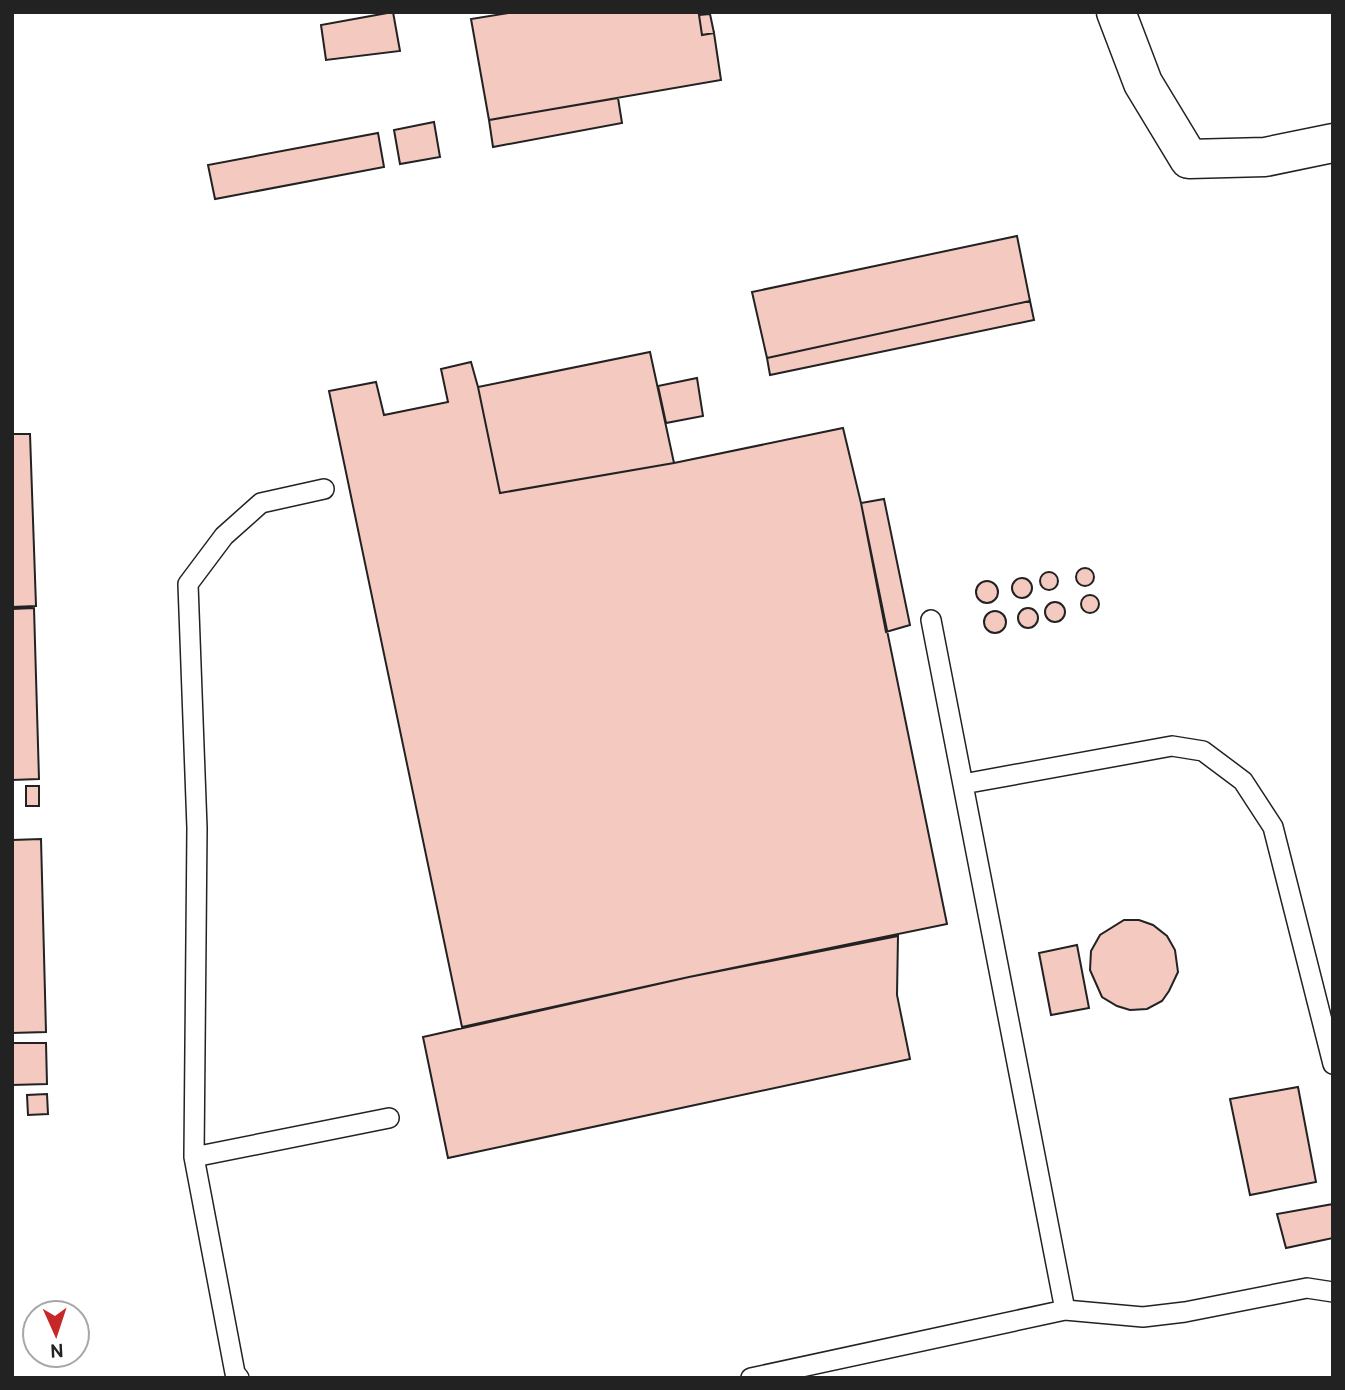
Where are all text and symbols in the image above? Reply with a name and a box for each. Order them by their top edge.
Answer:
north arrow [21,1299,91,1369]
text: N [50,1339,64,1362]

